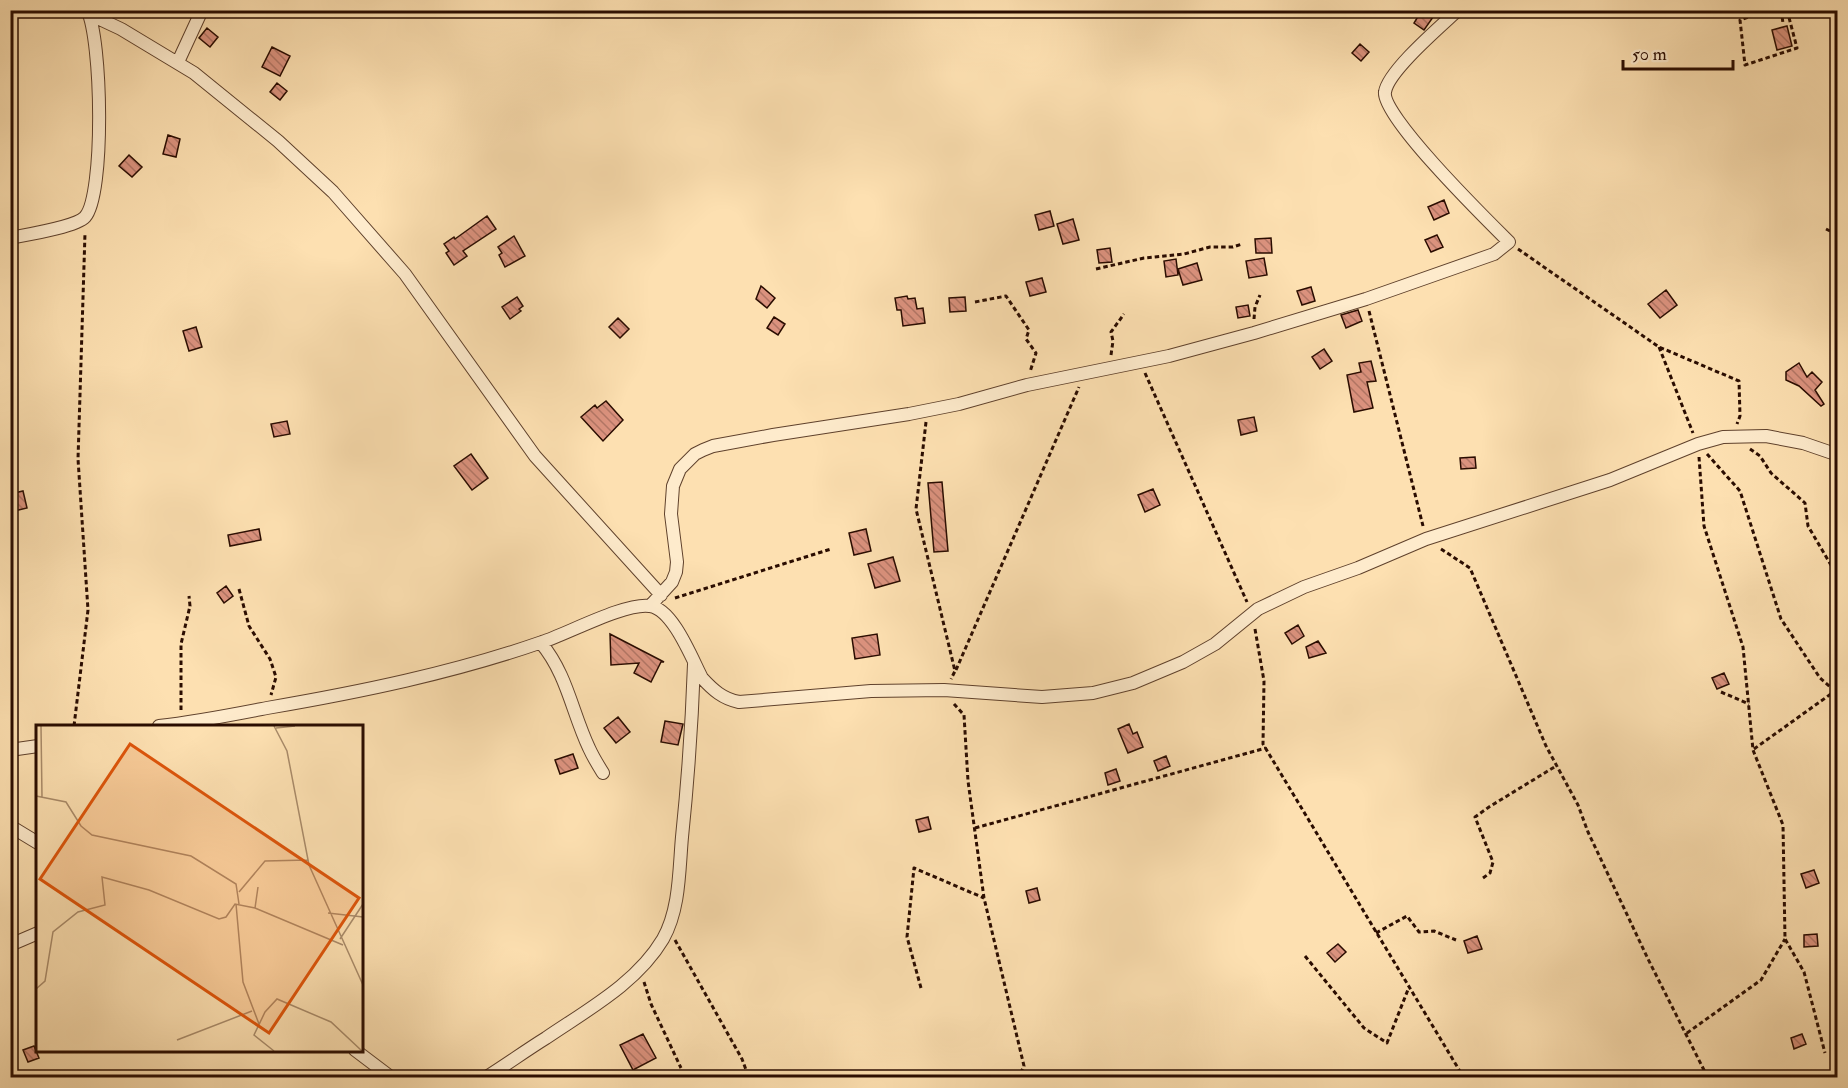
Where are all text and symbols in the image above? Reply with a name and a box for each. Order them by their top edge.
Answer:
scale bar [1623,33,1732,71]
text: 50 m [1632,43,1667,66]
inset map [36,725,363,1052]

